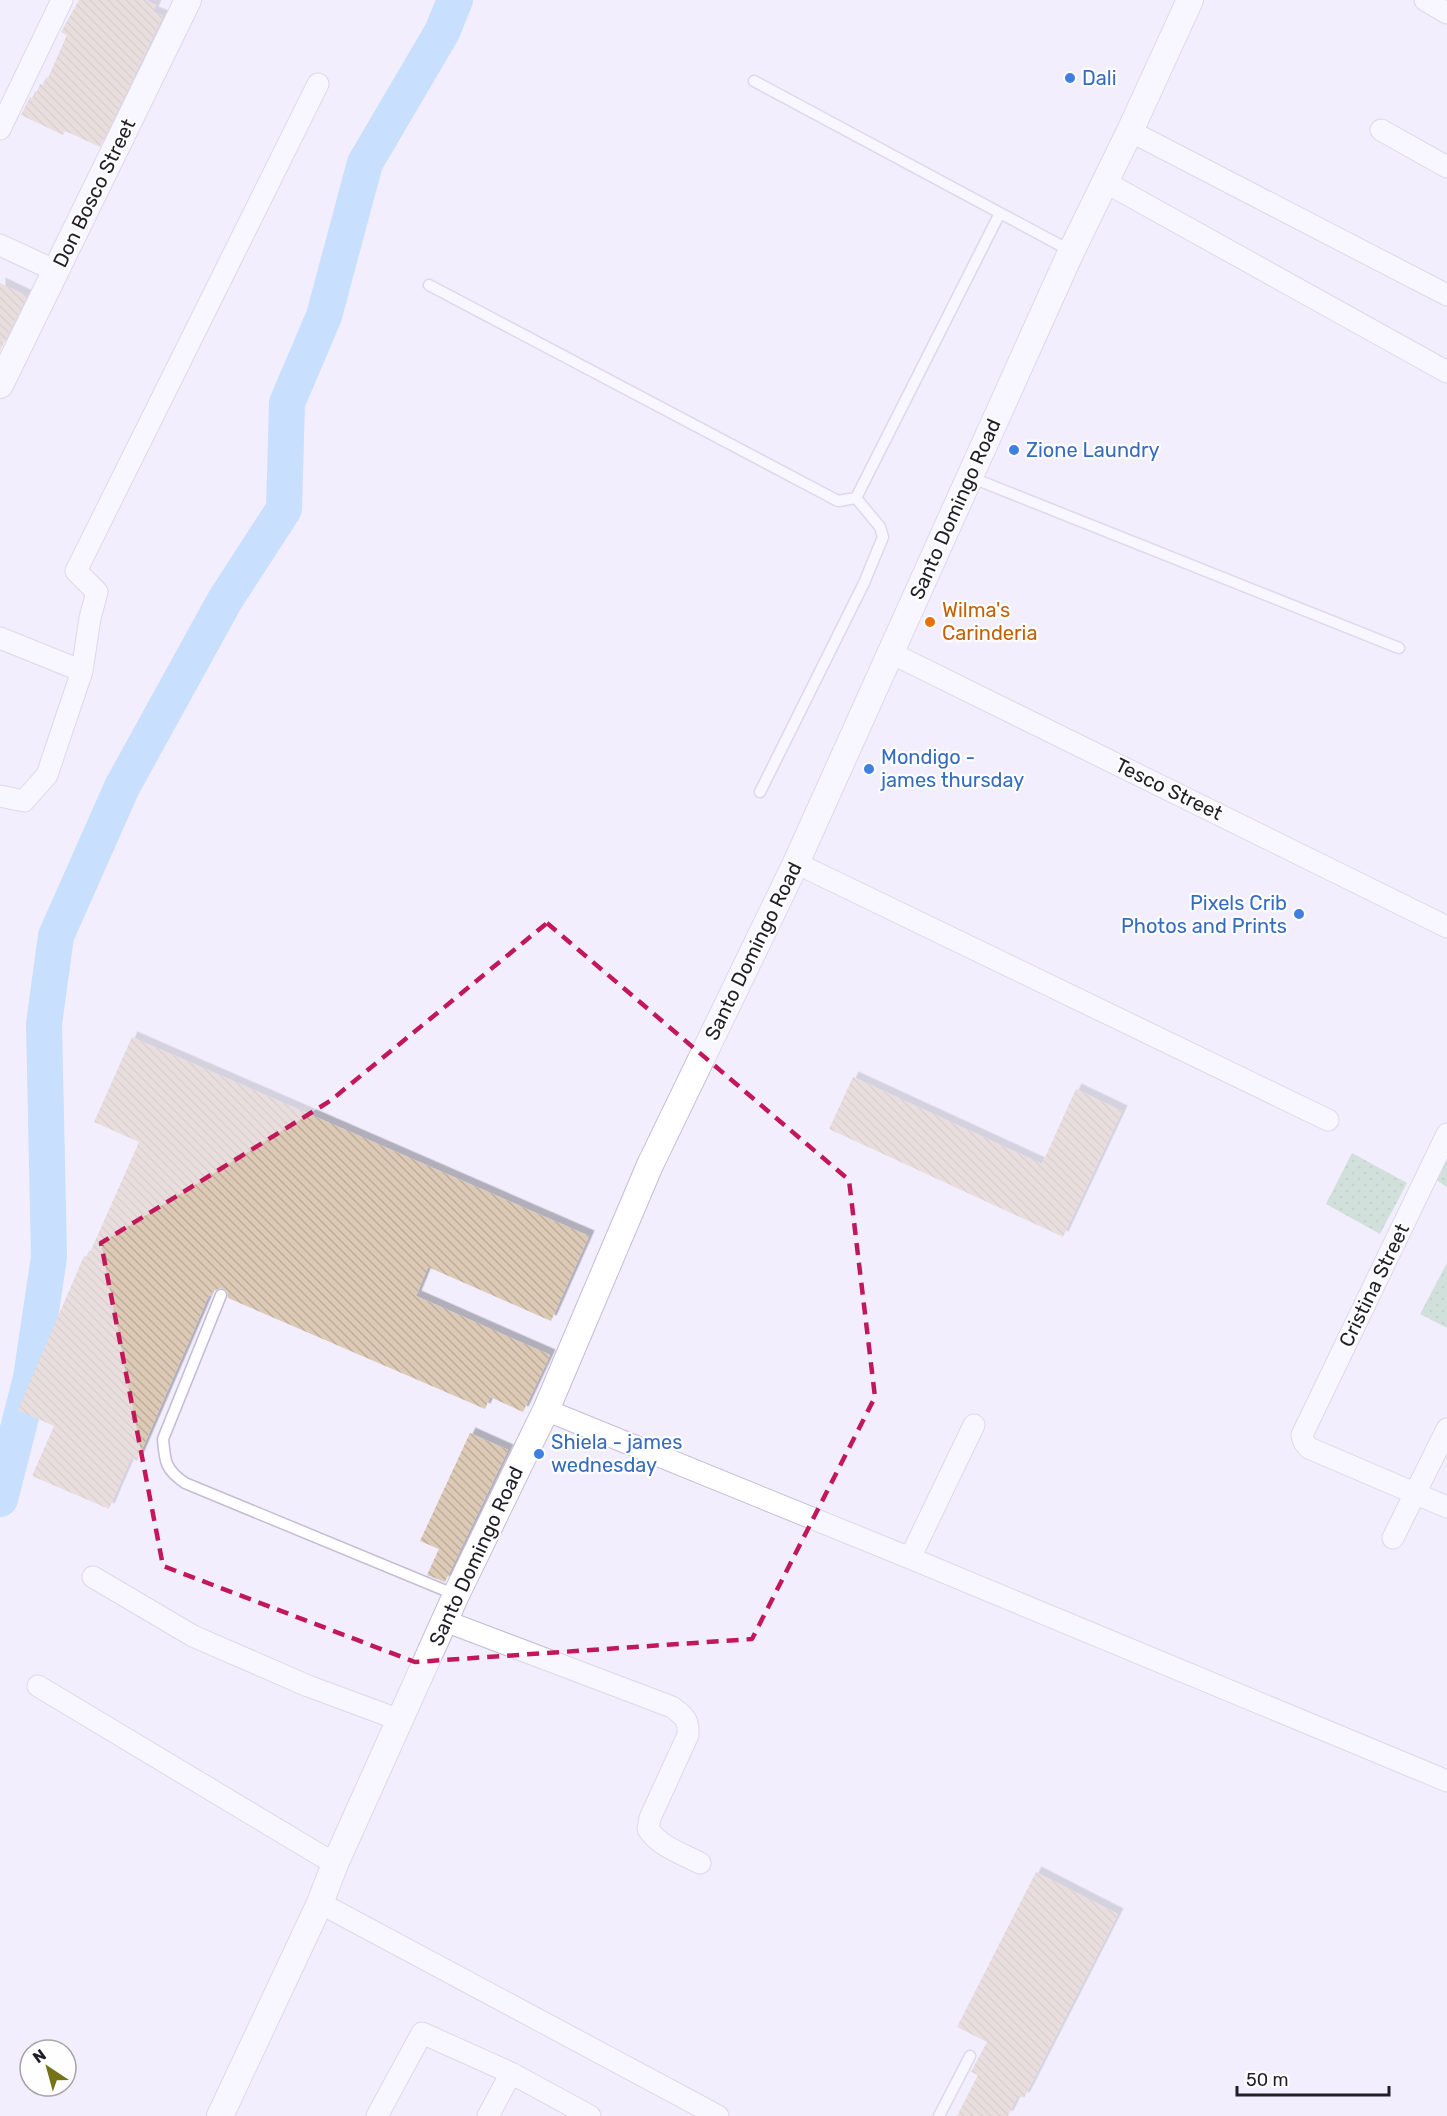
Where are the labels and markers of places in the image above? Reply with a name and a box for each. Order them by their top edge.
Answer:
place label: Dali [1082,66,1117,90]
marker: Dali [1063,71,1077,85]
place label: Zione Laundry [1026,438,1160,462]
marker: Zione Laundry [1007,443,1021,457]
place label: Wilma's Carinderia [942,598,1038,645]
marker: Wilma's Carinderia [923,615,937,629]
place label: Mondigo - james thursday [880,745,1024,792]
marker: Mondigo - james thursday [862,762,876,776]
place label: Pixels Crib Photos and Prints [1121,891,1287,938]
marker: Pixels Crib Photos and Prints [1292,907,1306,921]
place label: Shiela - james wednesday [551,1430,682,1477]
marker: Shiela - james wednesday [532,1447,546,1461]

